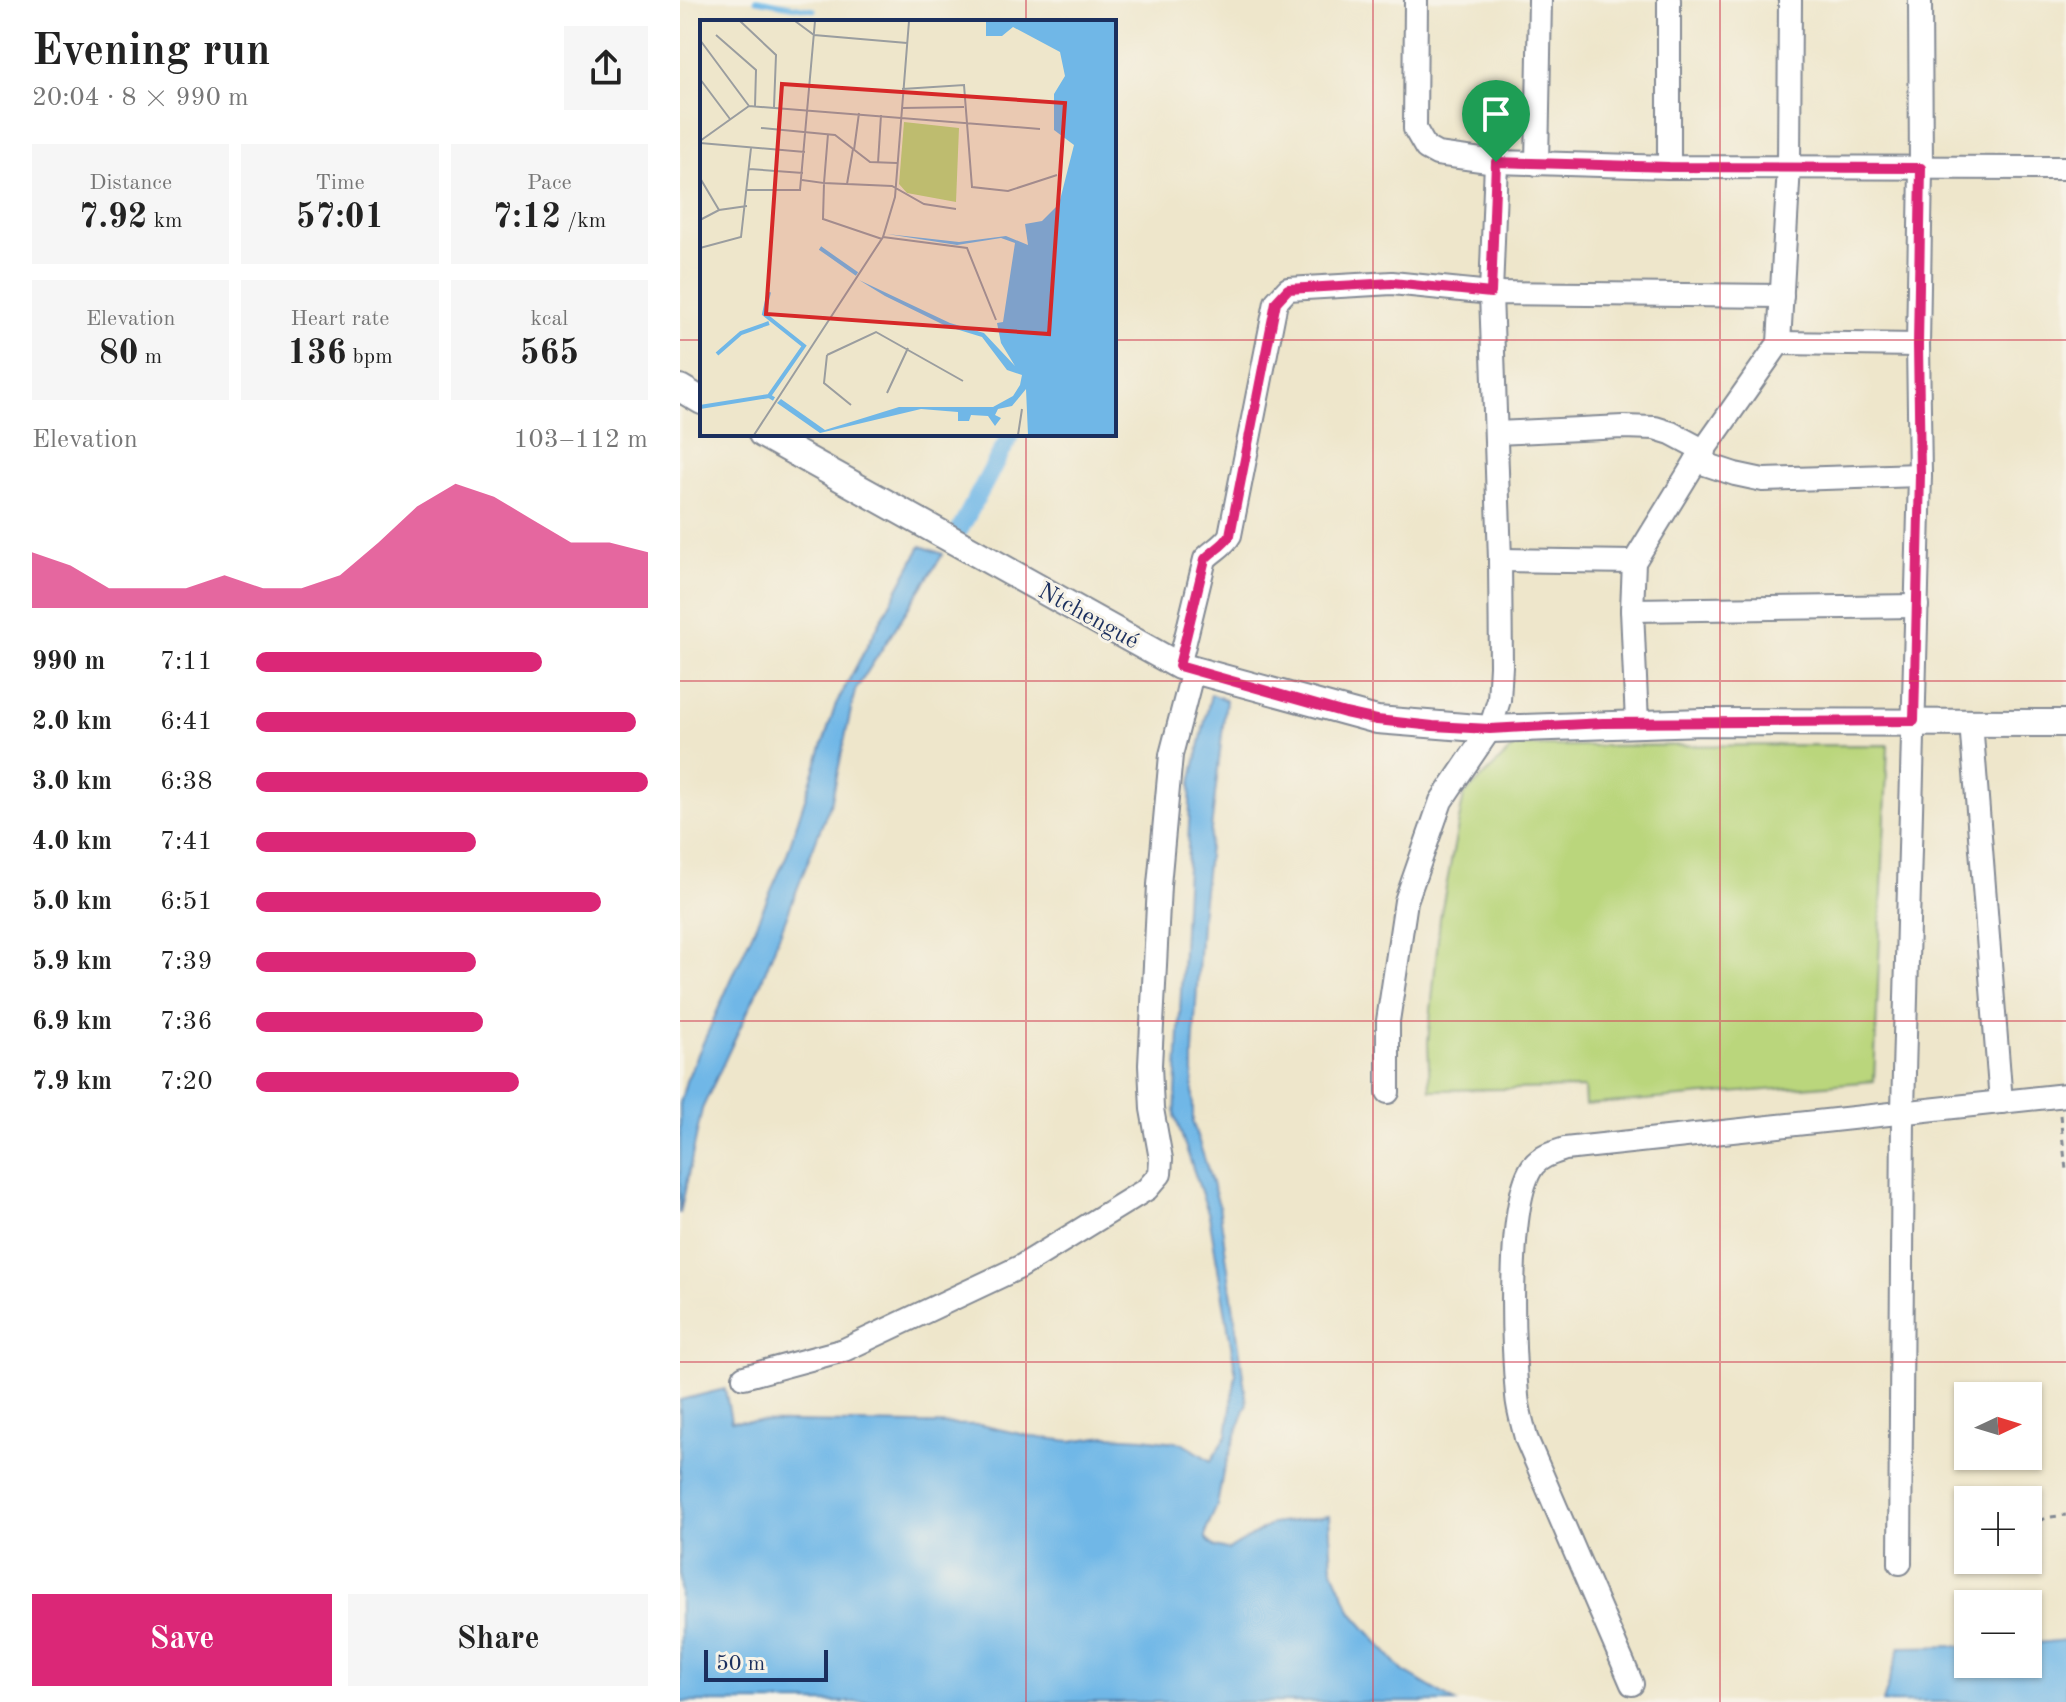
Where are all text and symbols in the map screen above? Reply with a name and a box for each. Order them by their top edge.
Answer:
inset map [700,20,1116,436]
button: share [564,26,648,110]
text: Evening run [32,30,270,74]
pin [1462,80,1530,162]
text: 20:04 · 8 × 990 m [32,85,249,111]
icon: arrive [1474,92,1518,136]
text: Distance [89,172,172,194]
text: Time [315,172,365,194]
text: Pace [527,172,572,194]
text: 7.92 [79,201,147,235]
text: 57:01 [296,201,384,235]
text: 7:12 [492,201,561,235]
text: km [147,210,183,232]
text: /km [561,210,606,232]
text: Elevation [86,308,175,330]
text: Heart rate [291,308,389,330]
text: kcal [530,308,568,330]
text: 80 [99,337,139,371]
text: 136 [287,337,346,371]
text: 565 [520,337,579,371]
text: m [139,346,162,368]
text: bpm [346,346,393,368]
text: Elevation [32,427,138,453]
text: 103–112 m [513,427,648,453]
street label: Ntchengué [1034,580,1142,654]
text: 990 m [32,649,105,675]
text: 7:11 [160,649,213,675]
text: 2.0 km [32,709,112,735]
text: 6:41 [160,709,213,735]
text: 3.0 km [32,769,112,795]
text: 6:38 [160,769,213,795]
text: 4.0 km [32,829,112,855]
text: 7:41 [160,829,213,855]
text: 5.0 km [32,889,112,915]
text: 6:51 [160,889,213,915]
text: 5.9 km [32,949,112,975]
text: 7:39 [160,949,213,975]
text: 6.9 km [32,1009,112,1035]
text: 7:36 [160,1009,213,1035]
text: 7.9 km [32,1069,112,1095]
text: 7:20 [160,1069,213,1095]
north arrow [1954,1382,2042,1470]
map controls [1954,1382,2042,1678]
button: + [1954,1486,2042,1574]
button: − [1954,1590,2042,1678]
button: Save [32,1594,332,1686]
button: Share [348,1594,648,1686]
scale bar [704,1646,828,1682]
text: 50 m [716,1653,765,1675]

